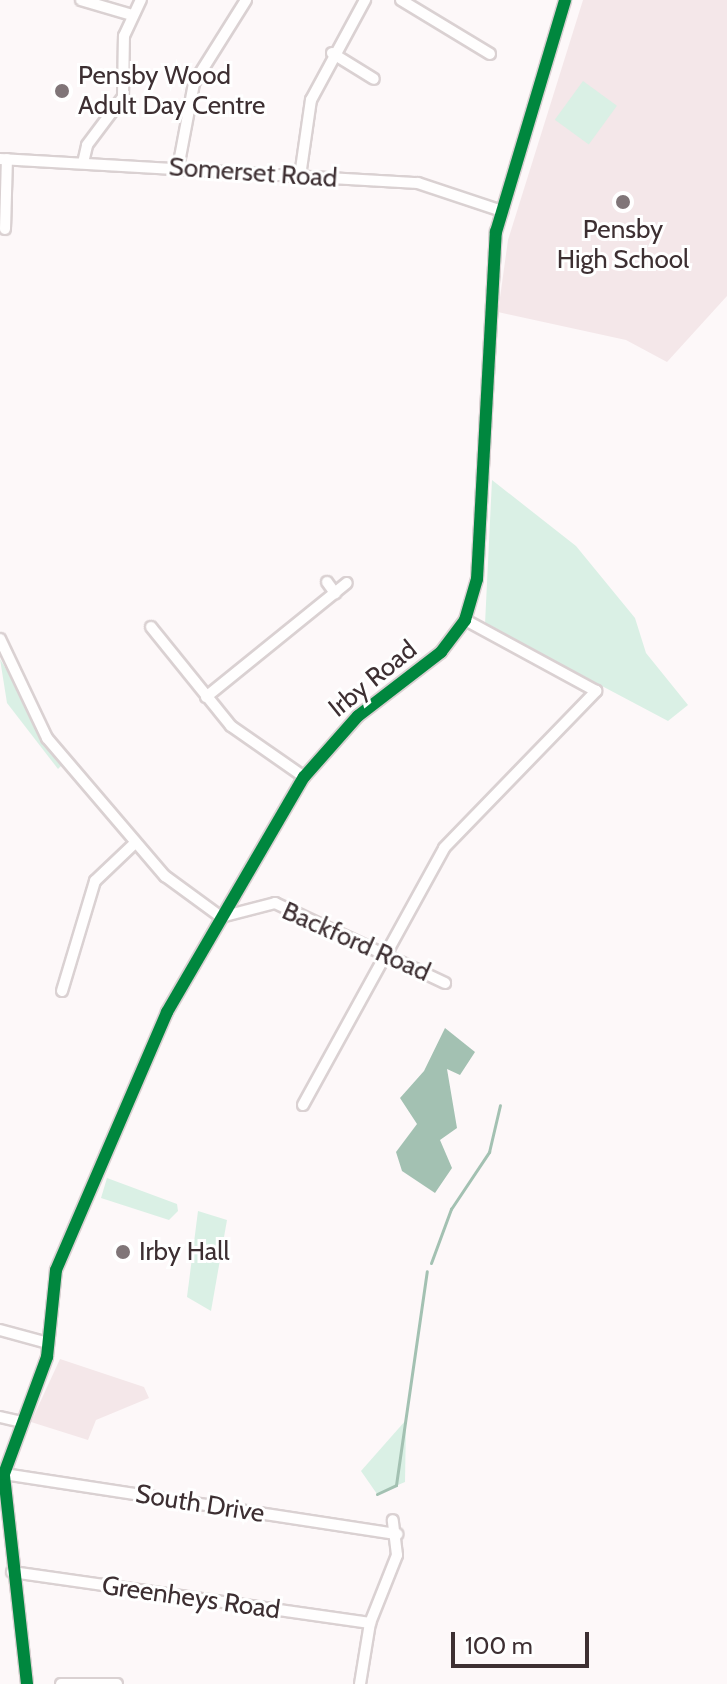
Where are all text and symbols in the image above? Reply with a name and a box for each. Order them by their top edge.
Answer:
place label: Pensby Wood Adult Day Centre [78,60,265,122]
marker: Pensby Wood Adult Day Centre [53,82,71,100]
street label: Somerset Road [168,152,338,194]
marker: Pensby High School [614,193,632,211]
place label: Pensby High School [557,214,689,276]
street label: Irby Road [323,634,423,724]
street label: Backford Road [277,895,435,989]
place label: Irby Hall [139,1236,230,1268]
marker: Irby Hall [114,1243,132,1261]
street label: South Drive [133,1478,267,1530]
street label: Greenheys Road [100,1570,282,1626]
scale bar [455,1616,593,1666]
text: 100 m [465,1631,533,1660]

